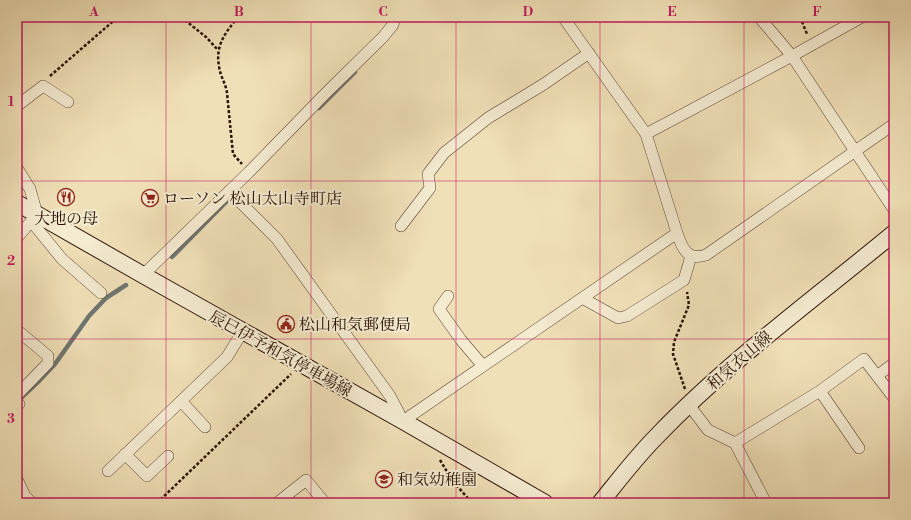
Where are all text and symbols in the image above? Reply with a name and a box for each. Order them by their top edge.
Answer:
text: A [88,4,99,20]
text: B [234,4,244,20]
text: C [378,4,388,20]
text: D [523,4,533,20]
text: E [667,4,677,20]
text: F [812,4,822,20]
text: 1 [8,94,15,110]
restaurant icon: 大地の母 [56,187,76,207]
supermarket icon: ローソン 松山太山寺町店 [140,188,160,208]
place label: ローソン 松山太山寺町店 [163,189,342,209]
place label: 大地の母 [34,209,98,229]
text: 2 [7,253,15,269]
street label: 辰巳伊予和気停車場線 [206,306,355,401]
public building icon: 松山和気郵便局 [276,314,296,334]
place label: 松山和気郵便局 [299,315,411,335]
street label: 和気衣山線 [703,327,776,395]
text: 3 [7,411,15,427]
school or university icon: 和気幼稚園 [374,469,394,489]
place label: 和気幼稚園 [397,470,477,490]

